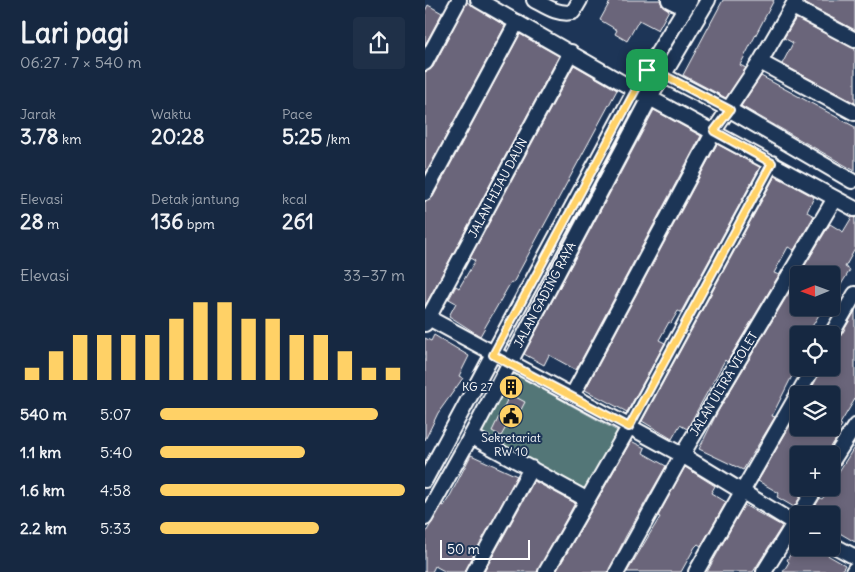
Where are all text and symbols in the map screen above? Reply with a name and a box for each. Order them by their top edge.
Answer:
text: Lari pagi [20,15,129,51]
button: share [353,17,405,69]
pin [626,49,668,91]
text: 06:27 · 7 × 540 m [20,52,142,72]
icon: arrive [633,56,661,84]
text: Jarak [20,105,56,123]
text: Waktu [151,105,191,123]
text: Pace [282,105,312,123]
text: 3.78 [20,123,59,150]
text: 20:28 [151,123,205,150]
text: 5:25 [282,123,322,150]
text: km [59,130,81,148]
text: /km [322,130,350,148]
street label: JALAN HIJAU DAUN [465,135,530,240]
text: Elevasi [20,190,63,208]
text: Detak jantung [151,190,240,208]
text: kcal [282,190,307,208]
text: 28 [20,208,44,235]
text: 136 [151,208,183,235]
text: 261 [282,208,314,235]
text: m [44,215,59,233]
text: bpm [183,215,215,233]
street label: JALAN GADING RAYA [510,239,579,350]
text: Elevasi [20,265,69,285]
text: 33–37 m [343,265,405,285]
north arrow [790,266,840,316]
map controls [790,266,840,556]
button: locate [790,326,840,376]
street label: JALAN ULTRA VIOLET [686,329,761,439]
building icon: KG 27 [498,374,524,400]
place label: KG 27 [462,379,493,394]
button: layers [790,386,840,436]
public building icon: Sekretariat RW 10 [498,403,524,429]
text: 540 m [20,404,67,424]
text: 5:07 [100,404,131,424]
place label: Sekretariat RW 10 [481,430,541,459]
text: 1.1 km [20,442,61,462]
text: 5:40 [100,442,133,462]
button: + [790,446,840,496]
text: 1.6 km [20,480,65,500]
text: 4:58 [100,480,131,500]
button: − [790,506,840,556]
text: 2.2 km [20,518,67,538]
text: 5:33 [100,518,131,538]
scale bar [440,537,530,560]
text: 50 m [447,540,480,558]

